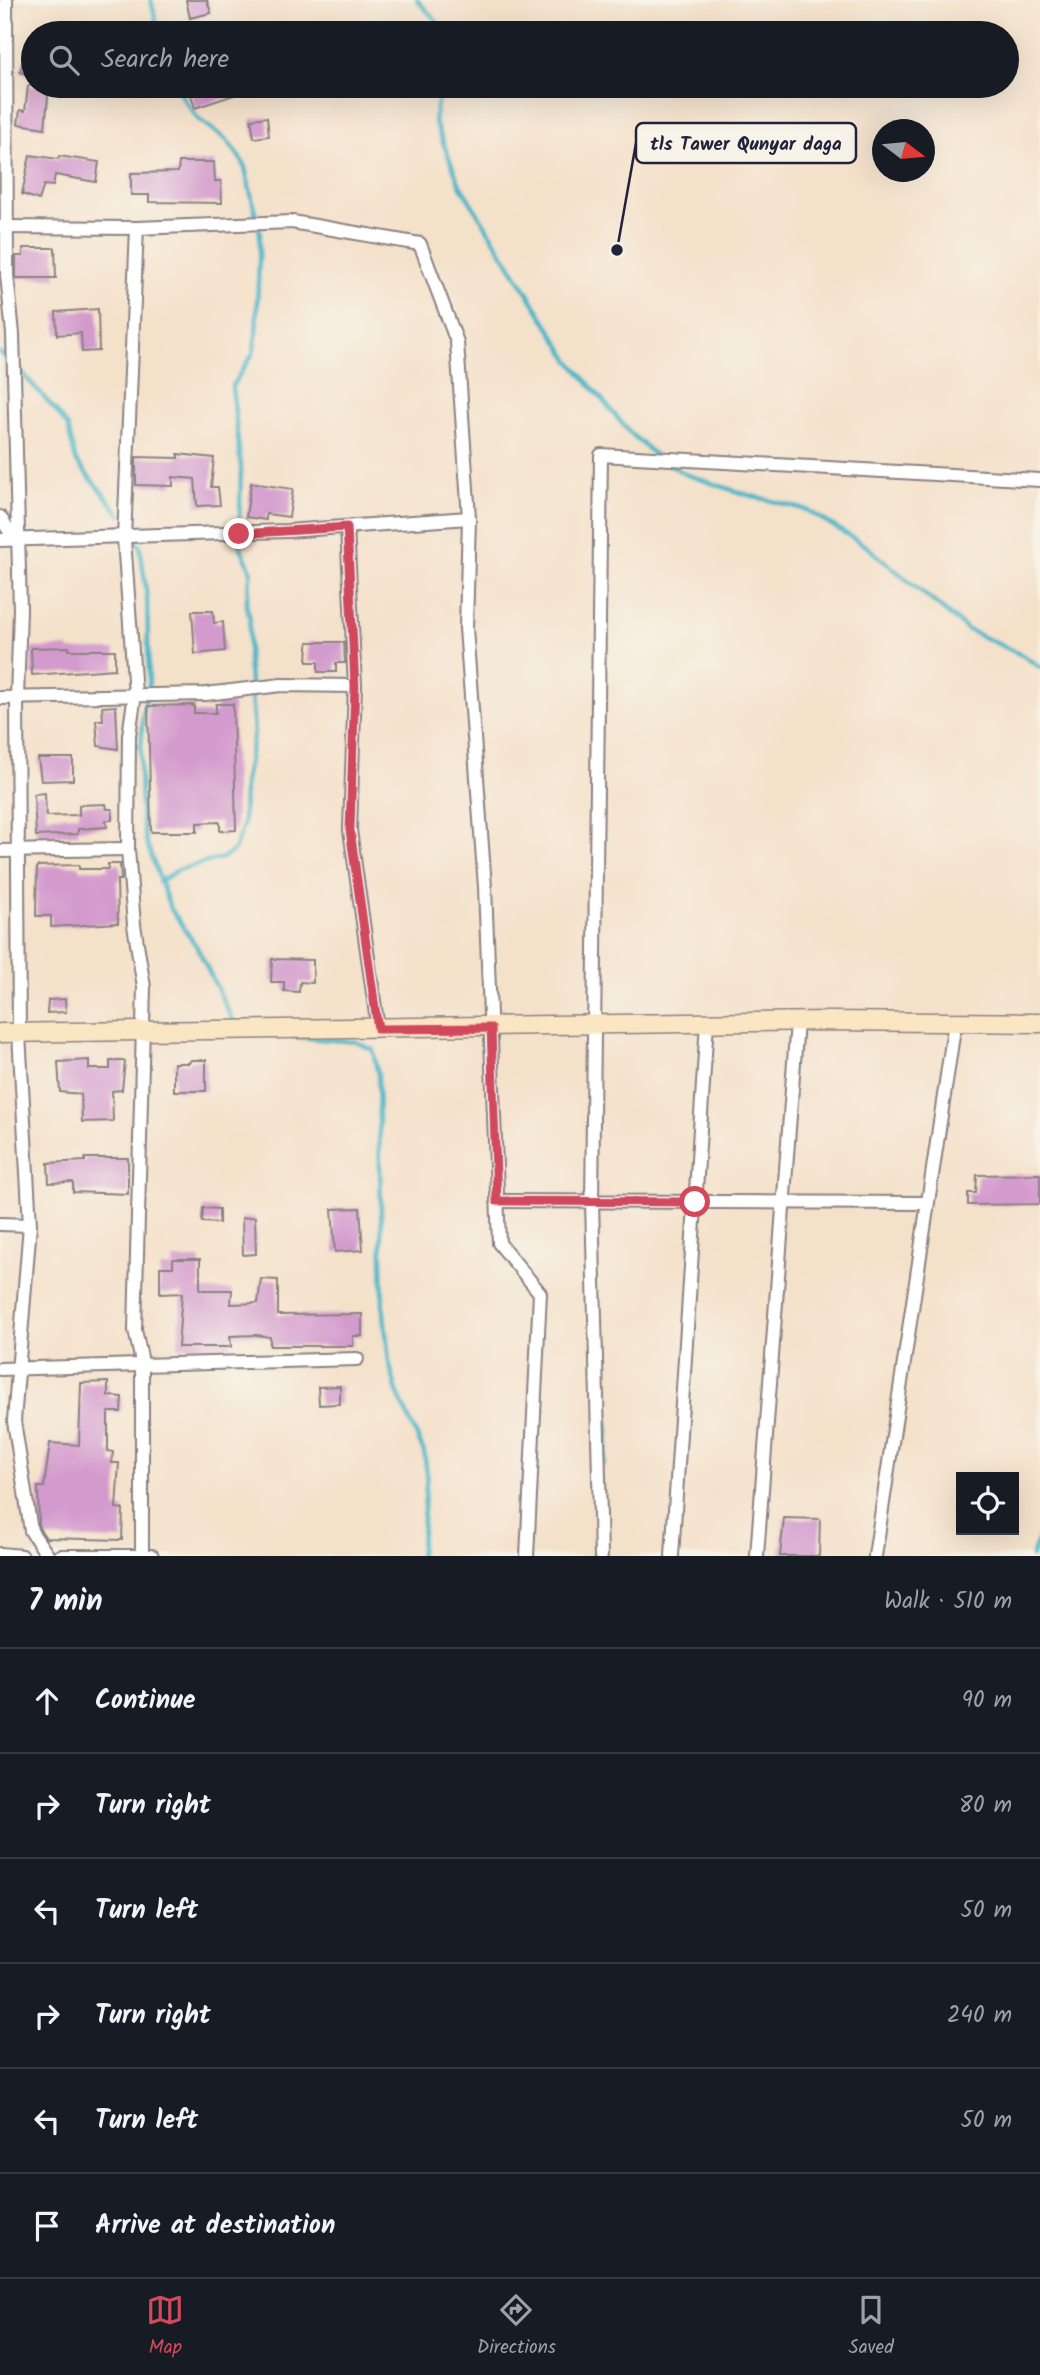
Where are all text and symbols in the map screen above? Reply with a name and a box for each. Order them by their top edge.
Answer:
search box [21,21,1019,98]
text: Search here [101,39,229,81]
icon: search [45,41,83,79]
north arrow [872,119,935,182]
callout: tls Tawer Qunyar daga [636,123,856,163]
text: tls Tawer Qunyar daga [650,130,842,160]
route end [223,518,254,549]
route start [679,1186,710,1217]
map controls [956,1472,1019,1535]
button: locate [956,1472,1019,1535]
text: 7 min [28,1578,103,1626]
text: Walk · 510 m [884,1584,1012,1620]
text: Continue [95,1680,196,1722]
icon: ahead [28,1682,66,1720]
text: 90 m [962,1683,1012,1719]
text: Turn right [95,1785,211,1827]
icon: right [28,1787,66,1825]
text: 80 m [959,1788,1012,1824]
text: Turn left [95,1890,198,1932]
icon: left [28,1892,66,1930]
text: 50 m [961,1893,1012,1929]
text: Turn right [95,1995,211,2037]
icon: right [28,1997,66,2035]
text: 240 m [947,1998,1012,2034]
text: Turn left [95,2100,198,2142]
icon: left [28,2102,66,2140]
text: 50 m [961,2103,1012,2139]
text: Arrive at destination [95,2205,335,2247]
icon: arrive [28,2207,66,2245]
tab: Map [146,2291,184,2363]
tab: Directions [477,2291,556,2363]
tab: Saved [849,2291,894,2363]

